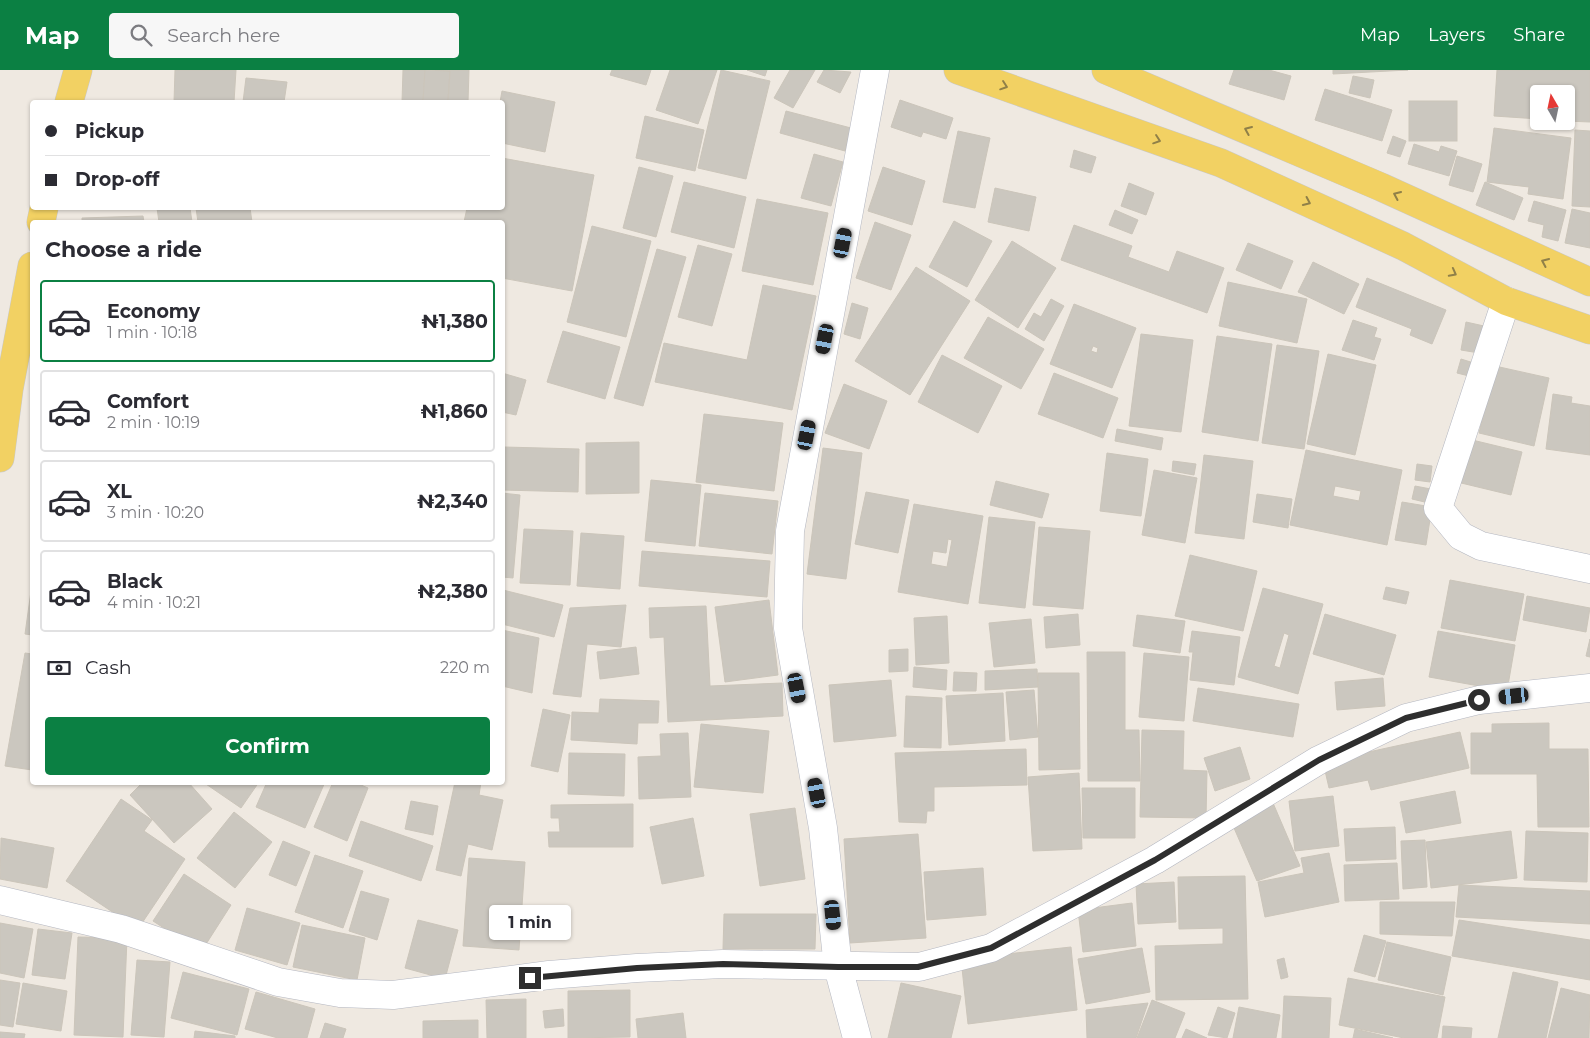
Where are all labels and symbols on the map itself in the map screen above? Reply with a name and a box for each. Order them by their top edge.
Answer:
one-way arrow [999,80,1007,90]
north arrow [1530,85,1575,130]
one-way arrow [1244,126,1253,137]
one-way arrow [1152,134,1161,144]
one-way arrow [1393,190,1402,201]
one-way arrow [1302,196,1311,207]
car [832,227,853,259]
one-way arrow [1541,257,1550,268]
one-way arrow [1448,267,1457,277]
car [814,323,835,355]
car [796,419,817,451]
car [786,672,807,704]
car [1498,687,1529,705]
route start [1468,689,1490,711]
car [806,777,827,809]
car [823,899,842,931]
callout: 1 min [489,906,571,940]
route end [519,967,541,989]

